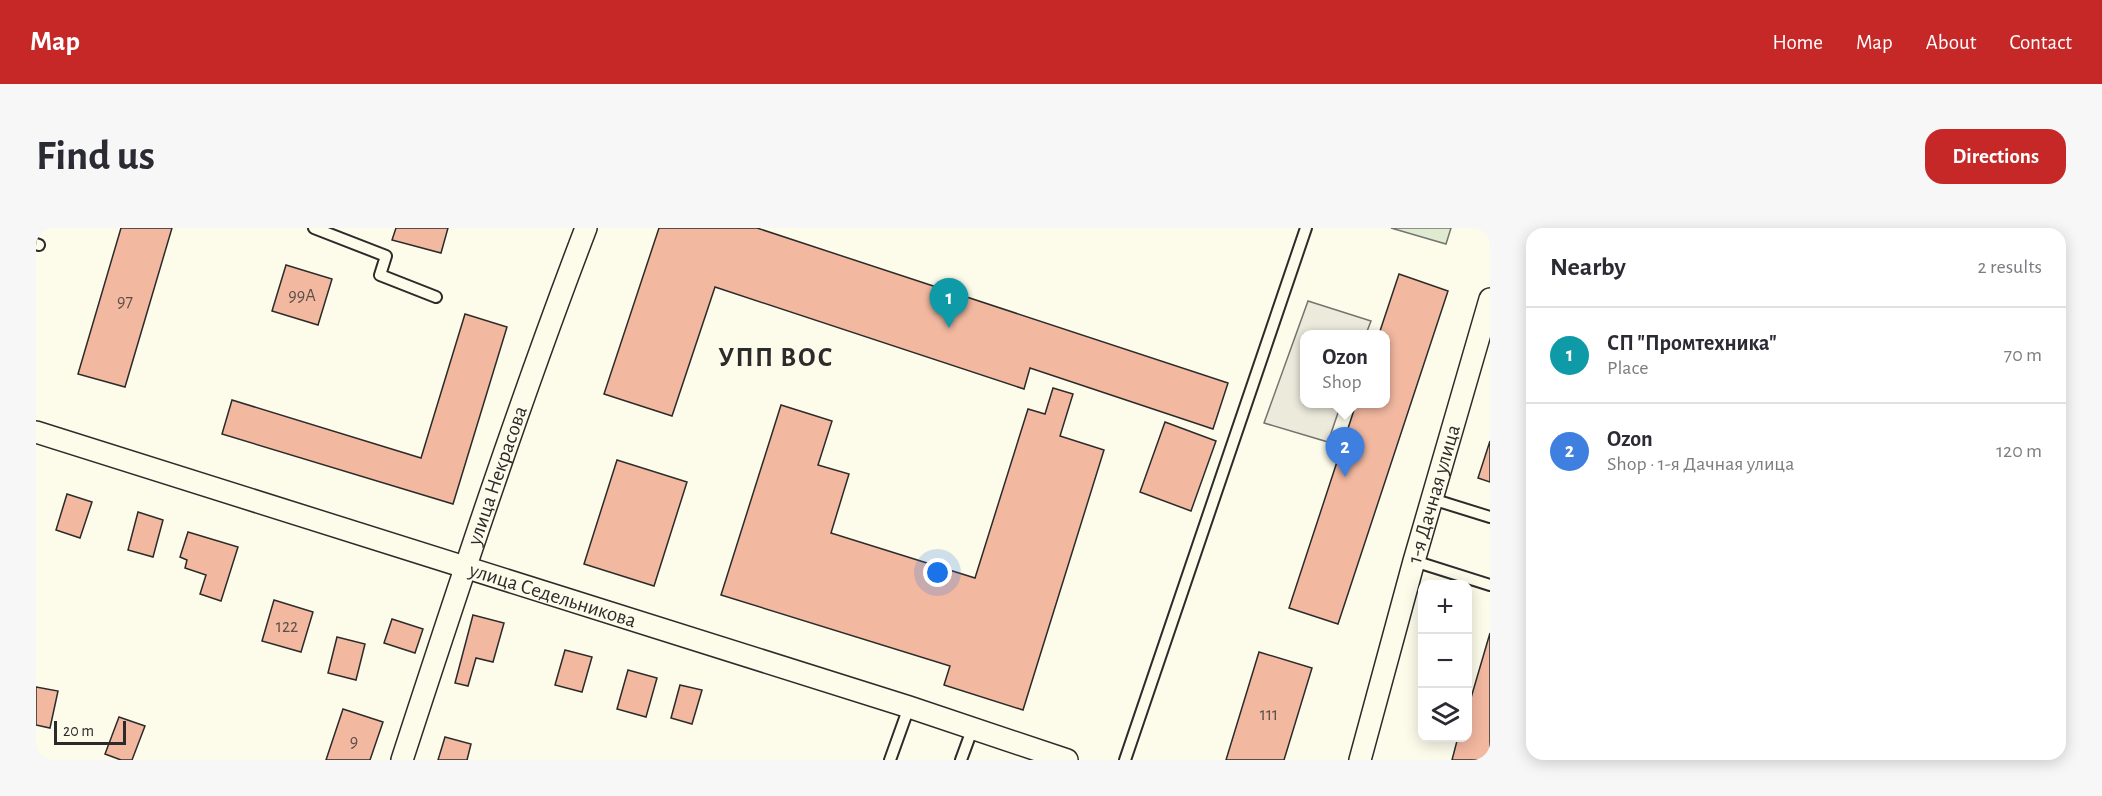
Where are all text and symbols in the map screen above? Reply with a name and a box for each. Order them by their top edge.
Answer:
text: Map [30,28,80,56]
text: Home [1772,32,1823,53]
text: Map [1856,32,1893,53]
text: About [1926,32,1976,53]
text: Contact [2009,32,2072,53]
button: Directions [1925,129,2066,184]
text: Find us [36,135,155,177]
text: Nearby [1550,254,1626,280]
text: 2 results [1978,257,2042,277]
pin: 1 [930,279,968,328]
house number: 99А [288,287,316,305]
house number: 97 [117,293,133,311]
popup [1300,330,1390,408]
text: СП "Промтехника" [1607,332,1777,354]
district label: УПП ВОС [718,344,834,371]
text: 1 [1566,345,1573,365]
text: 70 m [2004,345,2042,365]
text: Ozon [1322,346,1368,368]
text: Place [1607,358,1648,378]
text: Shop [1322,372,1362,392]
street label: улица Некрасова [463,403,531,549]
street label: 1-я Дачная улица [1404,422,1464,566]
pin: 2 [1326,428,1364,477]
text: Ozon [1607,428,1653,450]
text: 2 [1565,441,1574,461]
text: 120 m [1996,441,2042,461]
text: Shop · 1-я Дачная улица [1607,454,1794,474]
your location [923,558,952,587]
street label: улица Седельникова [466,559,639,632]
map controls [1418,580,1472,742]
button: + [1418,580,1472,634]
house number: 122 [276,618,298,636]
button: − [1418,634,1472,688]
button: layers [1418,688,1472,742]
house number: 111 [1260,706,1278,724]
scale bar [54,718,126,746]
text: 20 m [63,723,94,739]
house number: 9 [350,733,358,751]

